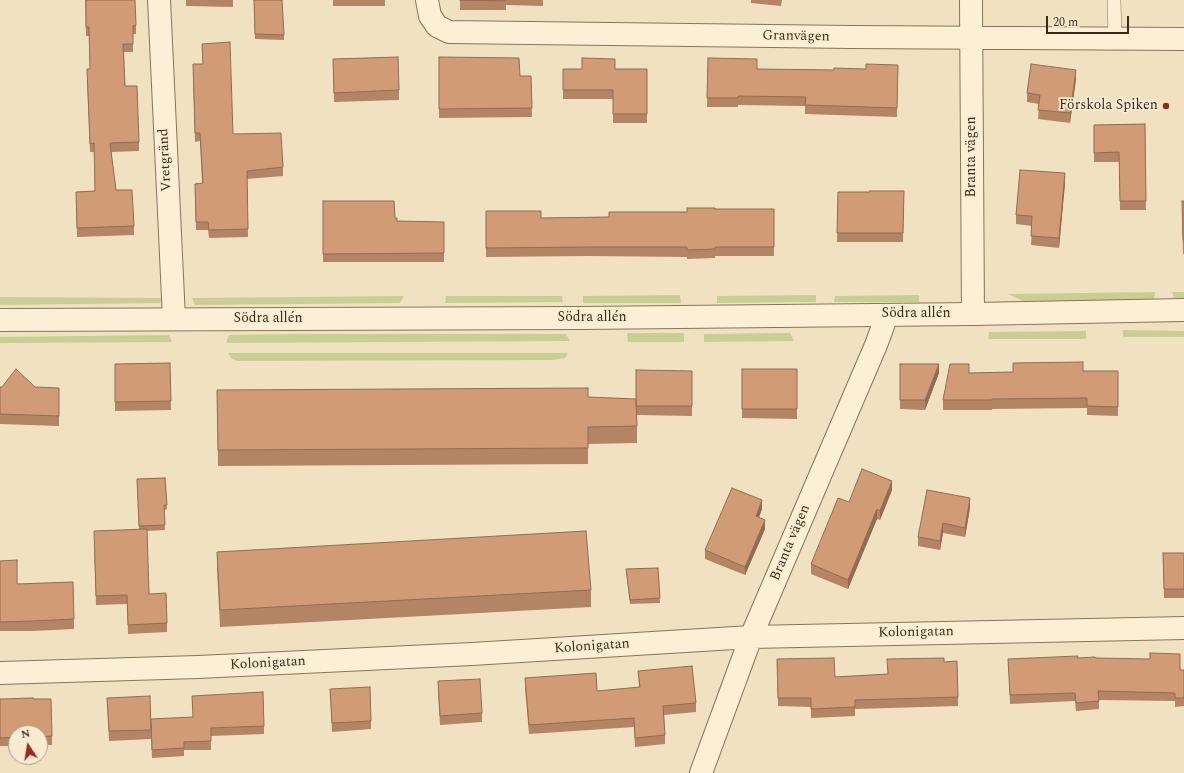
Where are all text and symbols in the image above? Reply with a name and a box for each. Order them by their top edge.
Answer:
scale bar [1048,8,1131,34]
text: 20 m [1053,13,1078,32]
street label: Granvägen [762,28,830,46]
place label: Förskola Spiken [1059,98,1158,114]
marker: Förskola Spiken [1161,101,1171,111]
street label: Branta vägen [964,116,980,198]
street label: Vretgränd [156,128,176,192]
street label: Södra allén [881,306,951,322]
street label: Södra allén [557,310,627,326]
street label: Södra allén [233,311,303,327]
street label: Branta vägen [767,502,815,584]
street label: Kolonigatan [878,624,954,642]
street label: Kolonigatan [554,636,630,658]
street label: Kolonigatan [230,654,306,674]
north arrow [8,725,48,765]
text: N [19,725,32,743]

